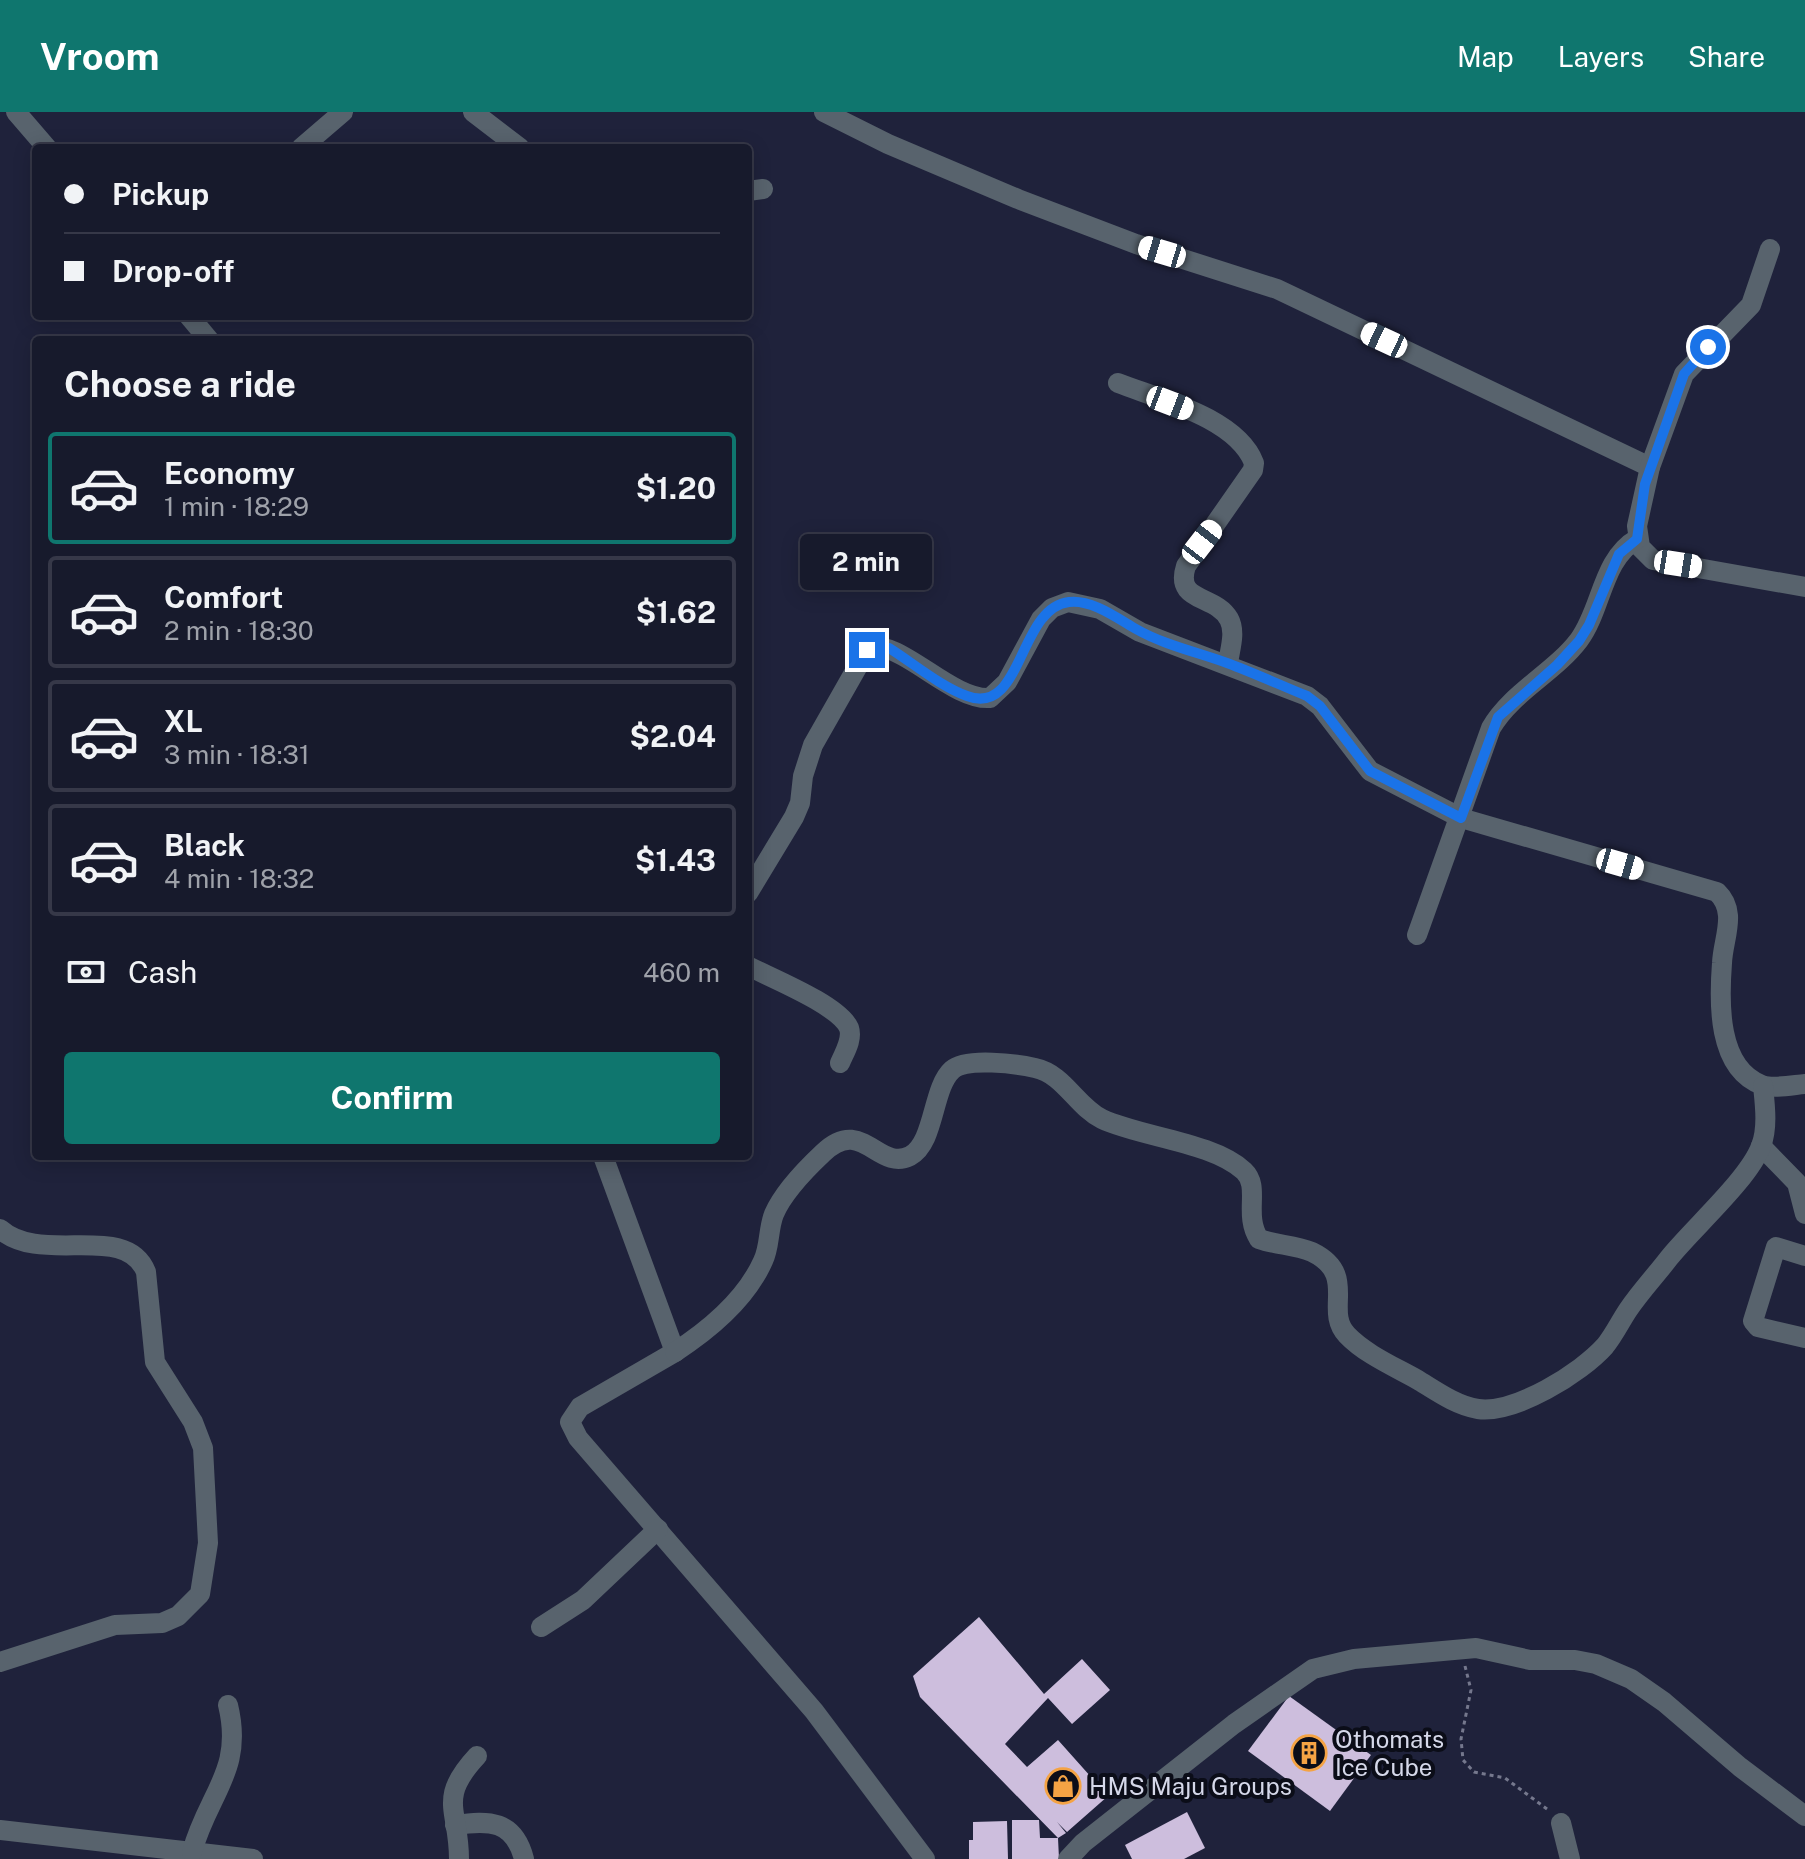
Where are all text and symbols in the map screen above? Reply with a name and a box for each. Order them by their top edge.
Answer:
text: Vroom [40,34,160,79]
text: Map [1457,40,1514,73]
text: Layers [1558,40,1644,73]
text: Share [1688,40,1765,73]
text: Pickup [112,176,209,212]
car [1136,234,1188,270]
text: Drop-off [112,253,234,289]
car [1357,319,1411,361]
route start [1690,329,1726,365]
text: Choose a ride [64,363,296,405]
car [1143,383,1197,423]
icon: car [68,452,140,524]
text: Economy [164,455,295,491]
text: $1.20 [636,470,716,506]
text: 1 min · 18:29 [164,491,309,522]
car [1178,516,1226,568]
callout: 2 min [801,534,933,590]
text: 2 min [832,546,900,577]
car [1652,548,1704,580]
icon: car [68,576,140,648]
text: Comfort [164,579,283,615]
text: $1.62 [636,594,716,630]
text: 2 min · 18:30 [164,615,314,646]
route end [849,632,885,668]
icon: car [68,700,140,772]
text: XL [164,703,203,739]
text: $2.04 [630,718,716,754]
text: 3 min · 18:31 [164,739,309,770]
icon: car [68,824,140,896]
text: Black [164,827,245,863]
text: $1.43 [635,842,716,878]
car [1594,846,1646,882]
text: 4 min · 18:32 [164,863,314,894]
icon: cash [64,950,108,994]
text: Cash [128,954,197,990]
text: 460 m [643,957,720,988]
button: Confirm [64,1052,720,1144]
place label: Othomats Ice Cube [1335,1725,1444,1781]
building icon: Othomats Ice Cube [1290,1734,1328,1772]
shop icon: HMS Maju Groups [1044,1767,1082,1805]
place label: HMS Maju Groups [1089,1772,1292,1800]

